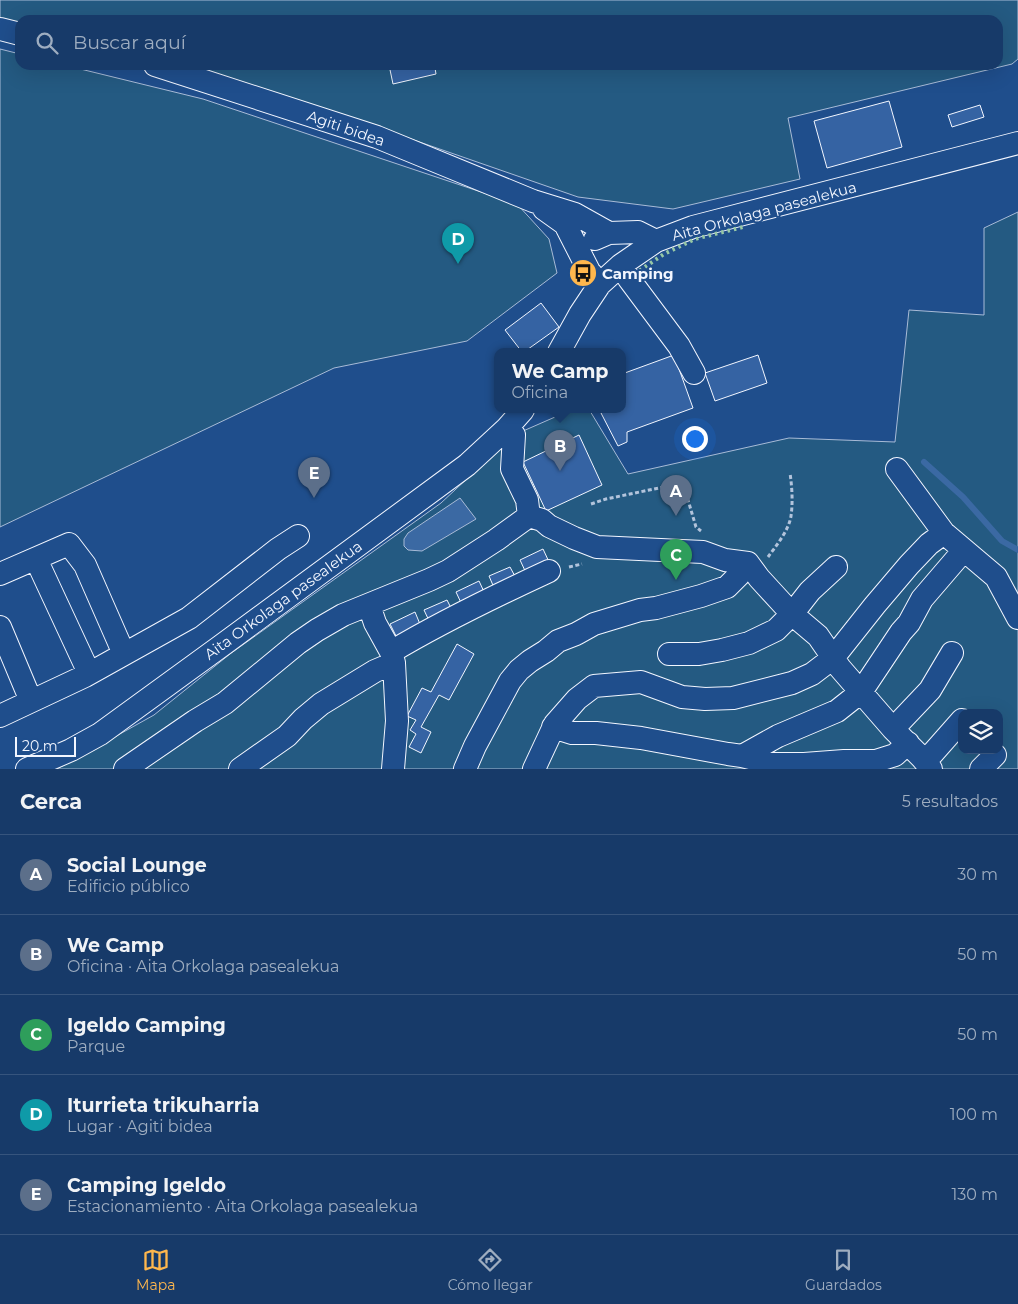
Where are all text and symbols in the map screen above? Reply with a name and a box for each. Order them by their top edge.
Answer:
search box [15,15,1003,70]
icon: search [33,29,61,57]
text: Buscar aquí [73,31,186,54]
street label: Agiti bidea [305,106,387,150]
street label: Aita Orkolaga pasealekua [670,177,858,245]
pin: D [442,223,474,264]
bus stop icon: Camping [568,258,598,288]
place label: Camping [602,264,674,283]
popup [494,348,626,413]
text: We Camp [512,360,608,383]
text: Oficina [512,383,568,402]
your location [682,426,708,452]
pin: B [544,430,576,471]
pin: E [298,457,330,498]
pin: A [660,475,692,516]
street label: Aita Orkolaga pasealekua [200,536,366,664]
pin: C [660,539,692,580]
map controls [958,709,1003,754]
button: layers [958,709,1003,754]
scale bar [15,734,76,757]
text: 20 m [22,737,58,755]
text: Cerca [20,789,82,814]
text: 5 resultados [902,792,998,811]
text: Social Lounge [67,854,207,877]
text: A [30,865,42,884]
text: 30 m [957,865,998,884]
text: Edificio público [67,877,190,896]
text: We Camp [67,934,164,957]
text: B [30,945,42,964]
text: 50 m [957,945,998,964]
text: Oficina · Aita Orkolaga pasealekua [67,957,339,976]
text: Igeldo Camping [67,1014,226,1037]
text: C [30,1025,42,1044]
text: 50 m [957,1025,998,1044]
text: Parque [67,1037,125,1056]
text: Iturrieta trikuharria [67,1094,259,1117]
text: D [29,1105,43,1124]
text: 100 m [950,1105,998,1124]
text: Lugar · Agiti bidea [67,1117,213,1136]
text: Camping Igeldo [67,1174,226,1197]
text: E [31,1185,41,1204]
text: 130 m [951,1185,998,1204]
text: Estacionamiento · Aita Orkolaga pasealekua [67,1197,418,1216]
tab: Mapa [136,1246,175,1294]
tab: Cómo llegar [448,1246,533,1294]
tab: Guardados [805,1246,882,1294]

